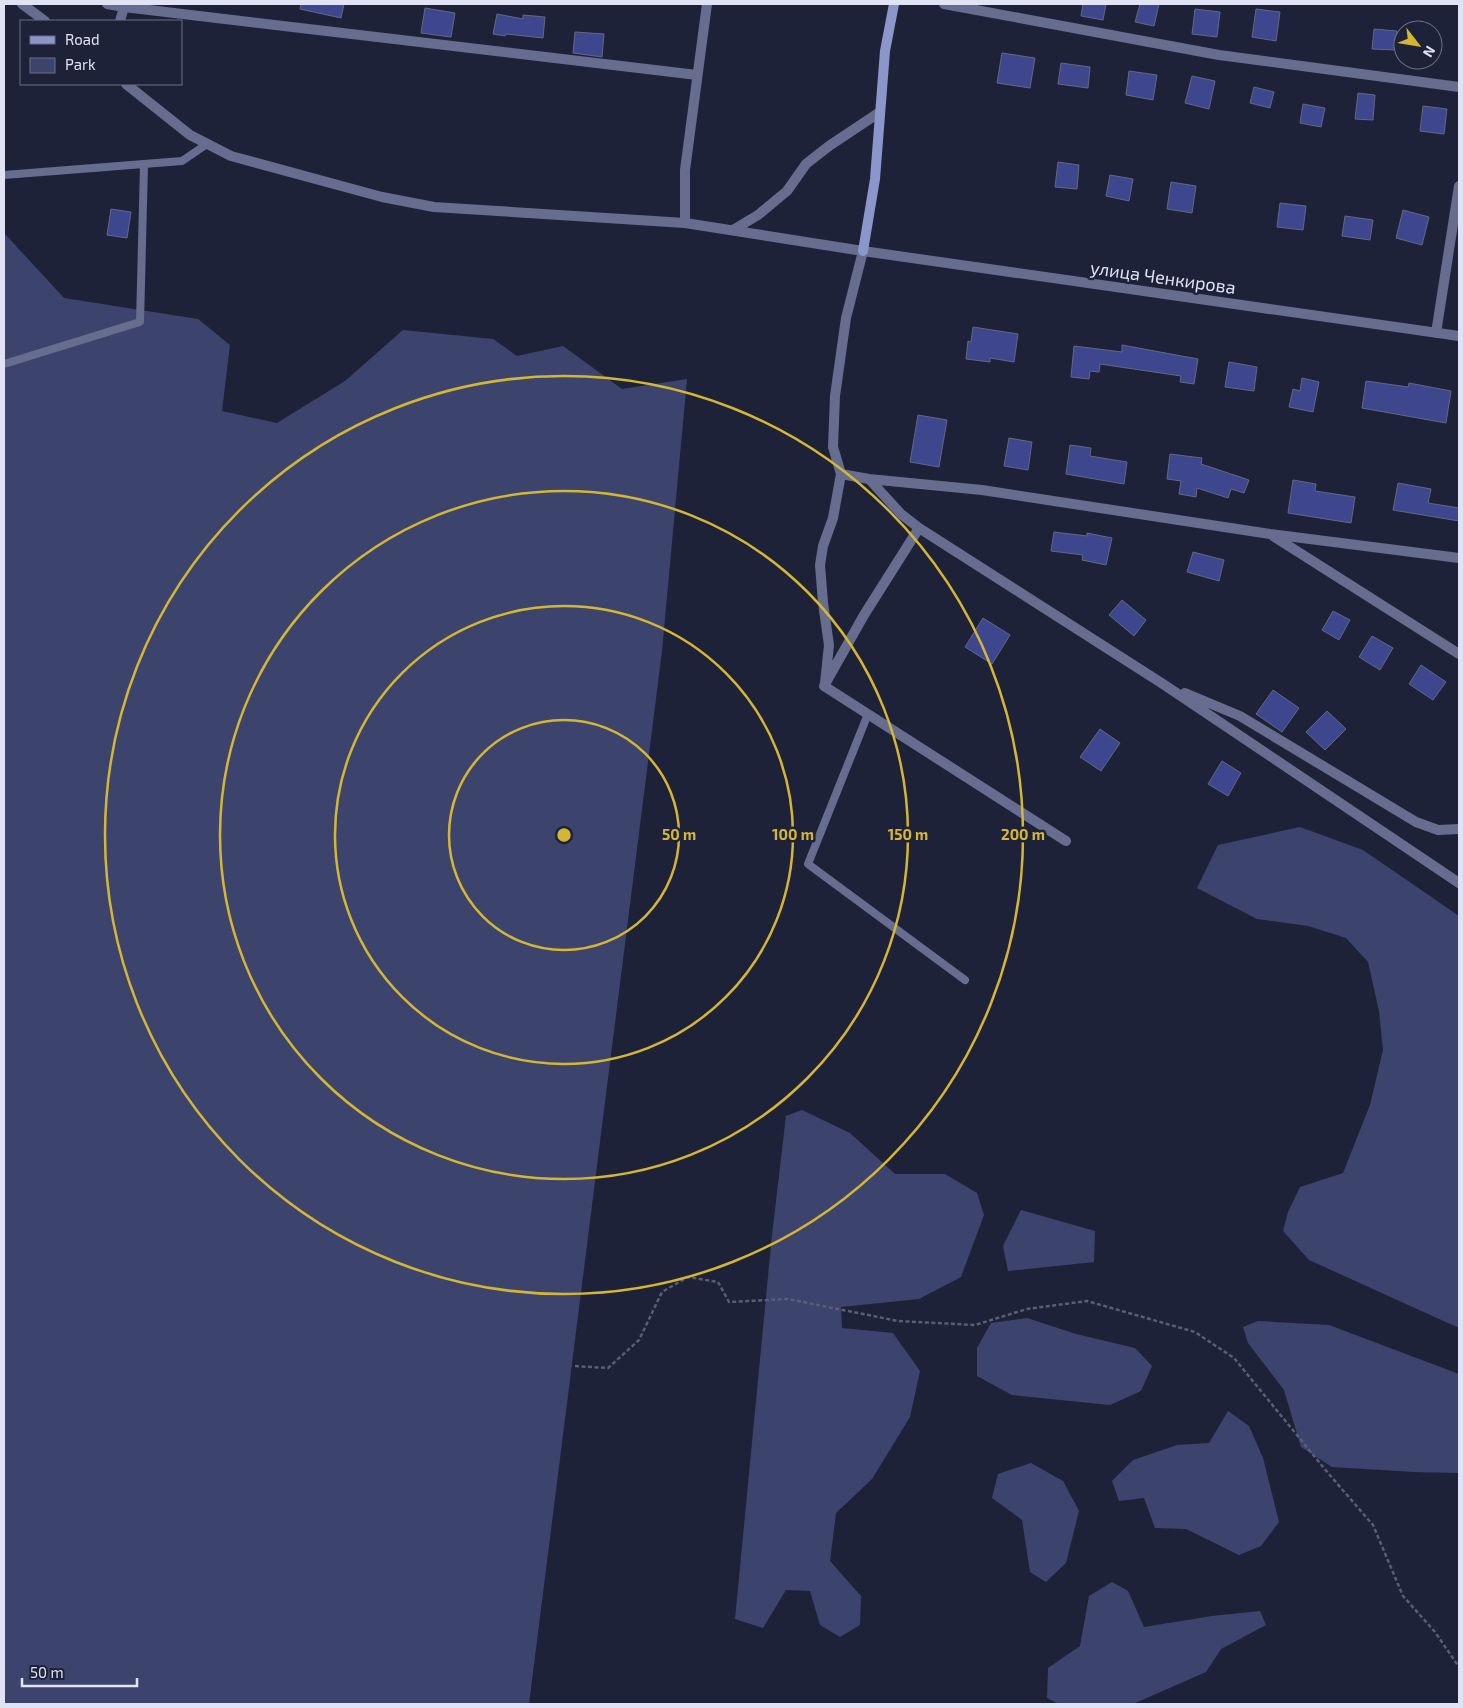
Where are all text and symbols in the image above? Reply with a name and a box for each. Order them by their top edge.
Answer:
legend [20,20,182,85]
north arrow [1393,20,1443,70]
text: Road [65,30,100,48]
text: N [1420,43,1439,61]
text: Park [65,55,96,73]
street label: улица Ченкирова [1089,256,1237,298]
text: 50 m [662,825,696,843]
text: 100 m [772,825,814,843]
text: 150 m [888,825,928,843]
text: 200 m [1001,825,1045,843]
centre of rings [555,826,573,844]
scale bar [22,1656,138,1688]
text: 50 m [30,1663,64,1681]

